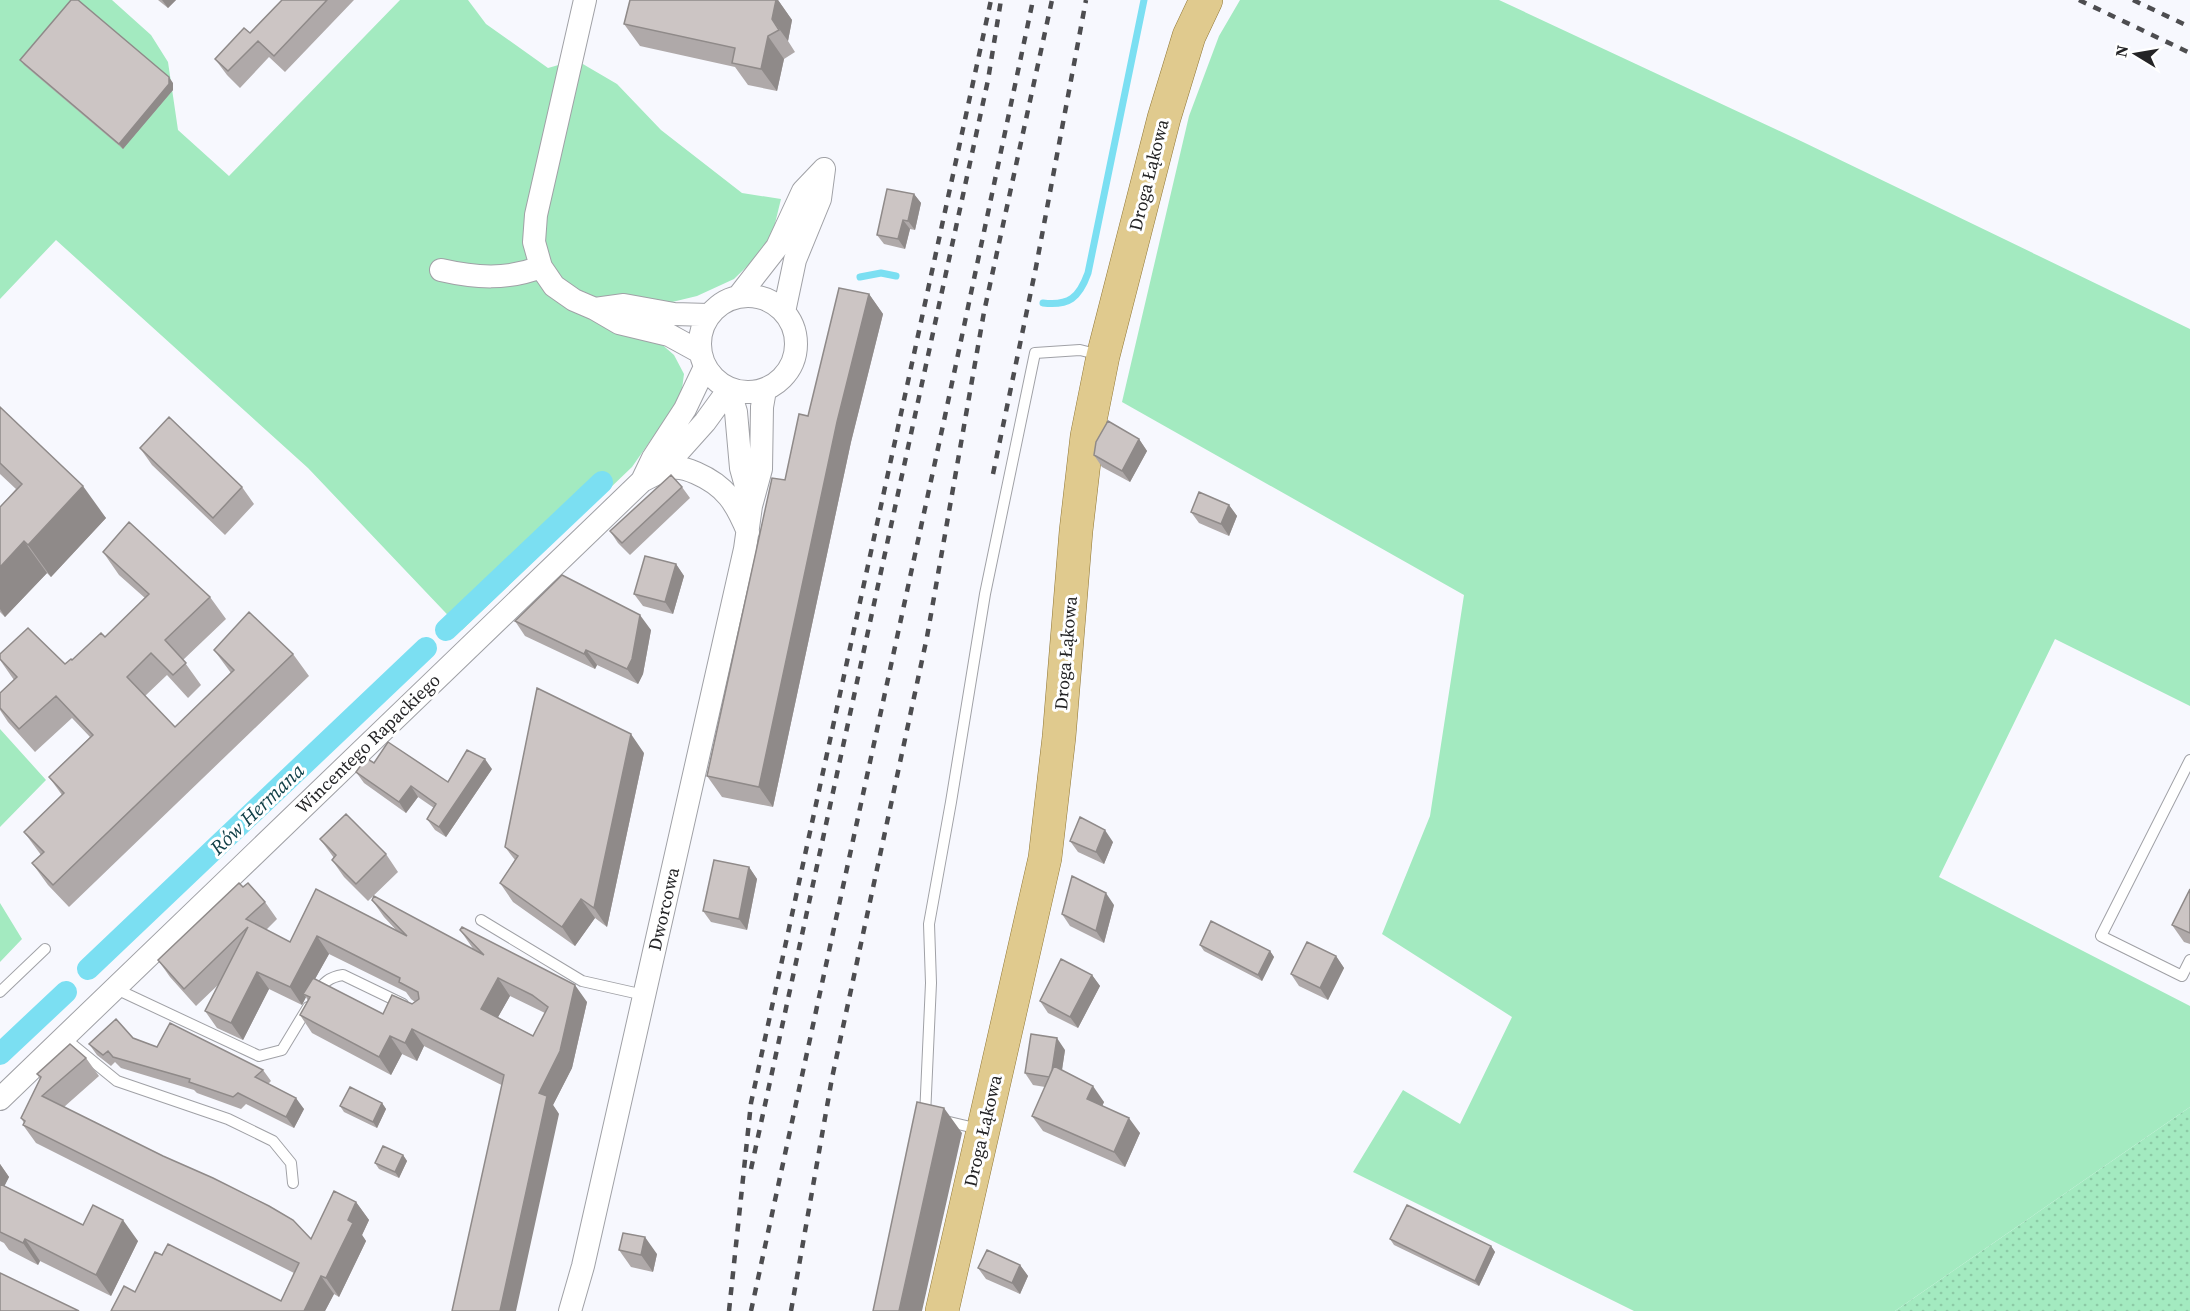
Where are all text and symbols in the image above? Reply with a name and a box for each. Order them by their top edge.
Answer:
north arrow [2106,24,2166,84]
text: N [2109,43,2133,59]
street label: Droga Łąkowa [1123,116,1175,233]
street label: Droga Łąkowa [1048,594,1083,711]
street label: Wincentego Rapackiego [290,668,446,819]
water label: Rów Hermana [203,756,311,862]
street label: Dworcowa [642,864,685,953]
street label: Droga Łąkowa [957,1072,1008,1189]

